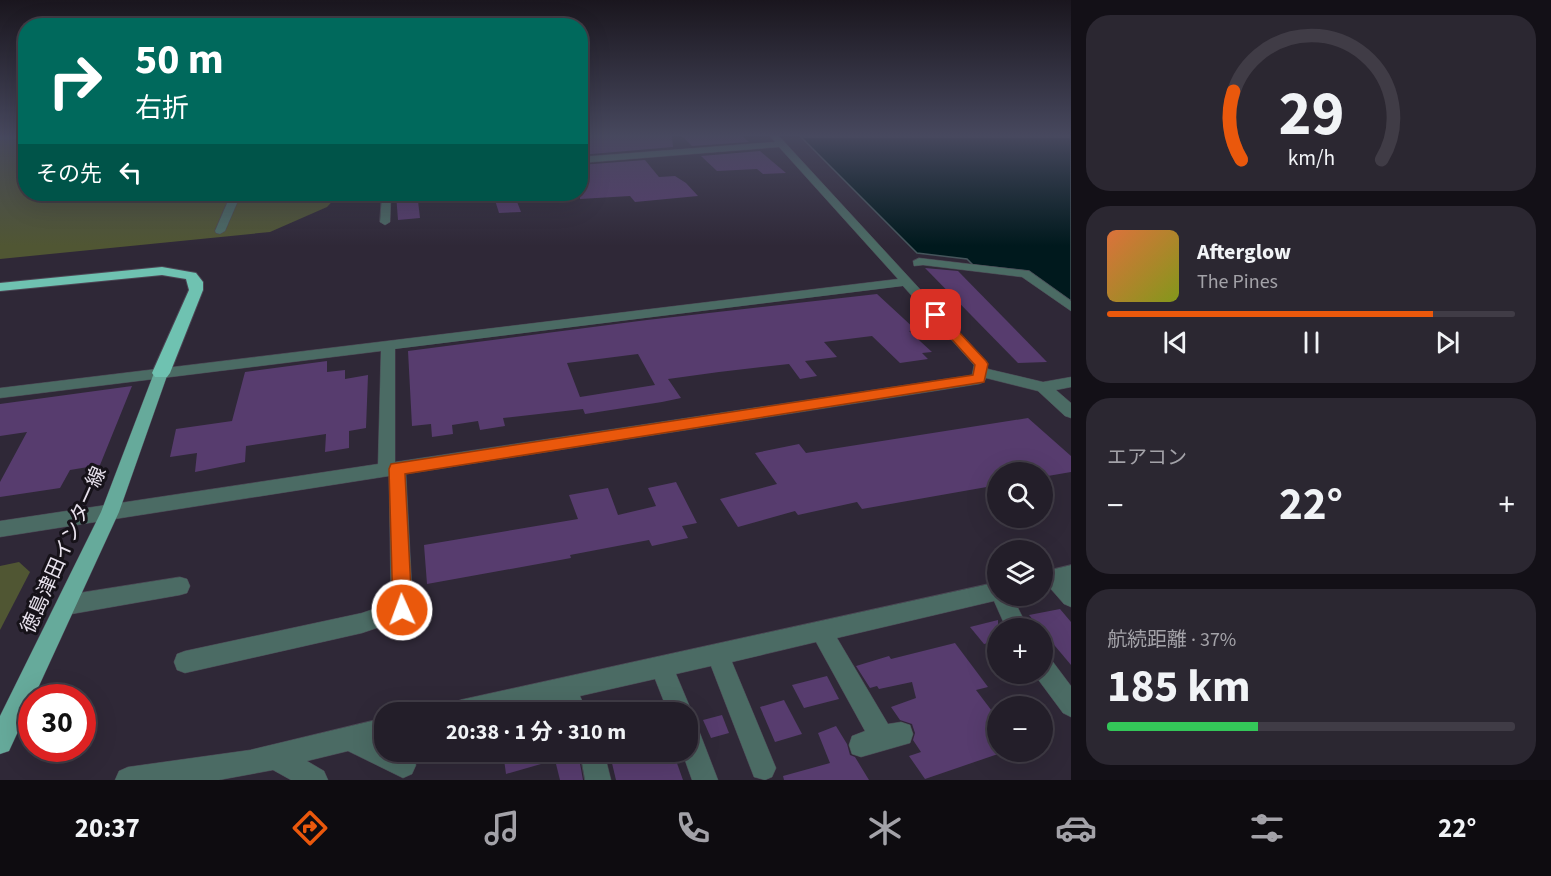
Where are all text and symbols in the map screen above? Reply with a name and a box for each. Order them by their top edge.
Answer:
text: 50 m [135,30,224,90]
icon: right [36,42,114,120]
text: 29 [1278,70,1344,159]
text: 右折 [135,89,189,128]
text: km/h [1287,144,1335,175]
icon: left [114,156,147,189]
text: その先 [36,158,102,190]
text: Afterglow [1197,236,1291,268]
text: The Pines [1197,268,1278,296]
pin [910,289,961,340]
icon: arrive [919,298,952,331]
icon: previous [1159,326,1192,359]
icon: pause [1295,326,1328,359]
icon: next [1431,326,1464,359]
text: エアコン [1107,444,1187,472]
street label: 徳島津田インター線 [15,462,113,638]
map controls [987,462,1053,762]
button: search [987,462,1053,528]
text: 22° [1279,473,1343,537]
text: − [1107,482,1123,529]
text: + [1499,482,1515,529]
button: layers [987,540,1053,606]
position arrow [370,578,434,642]
button: + [987,618,1053,684]
text: 航続距離 · 37% [1107,626,1236,654]
text: 185 km [1107,655,1251,719]
speed limit sign: 30 [18,684,96,762]
button: − [987,696,1053,762]
text: 20:38 · 1 分 · 310 m [446,716,626,748]
icon: directions [289,807,331,849]
icon: music [481,807,523,849]
icon: phone [672,807,714,849]
icon: climate [864,807,906,849]
icon: car [1055,807,1097,849]
icon: filters [1246,807,1288,849]
text: 20:37 [75,809,140,848]
text: 22° [1438,809,1476,848]

